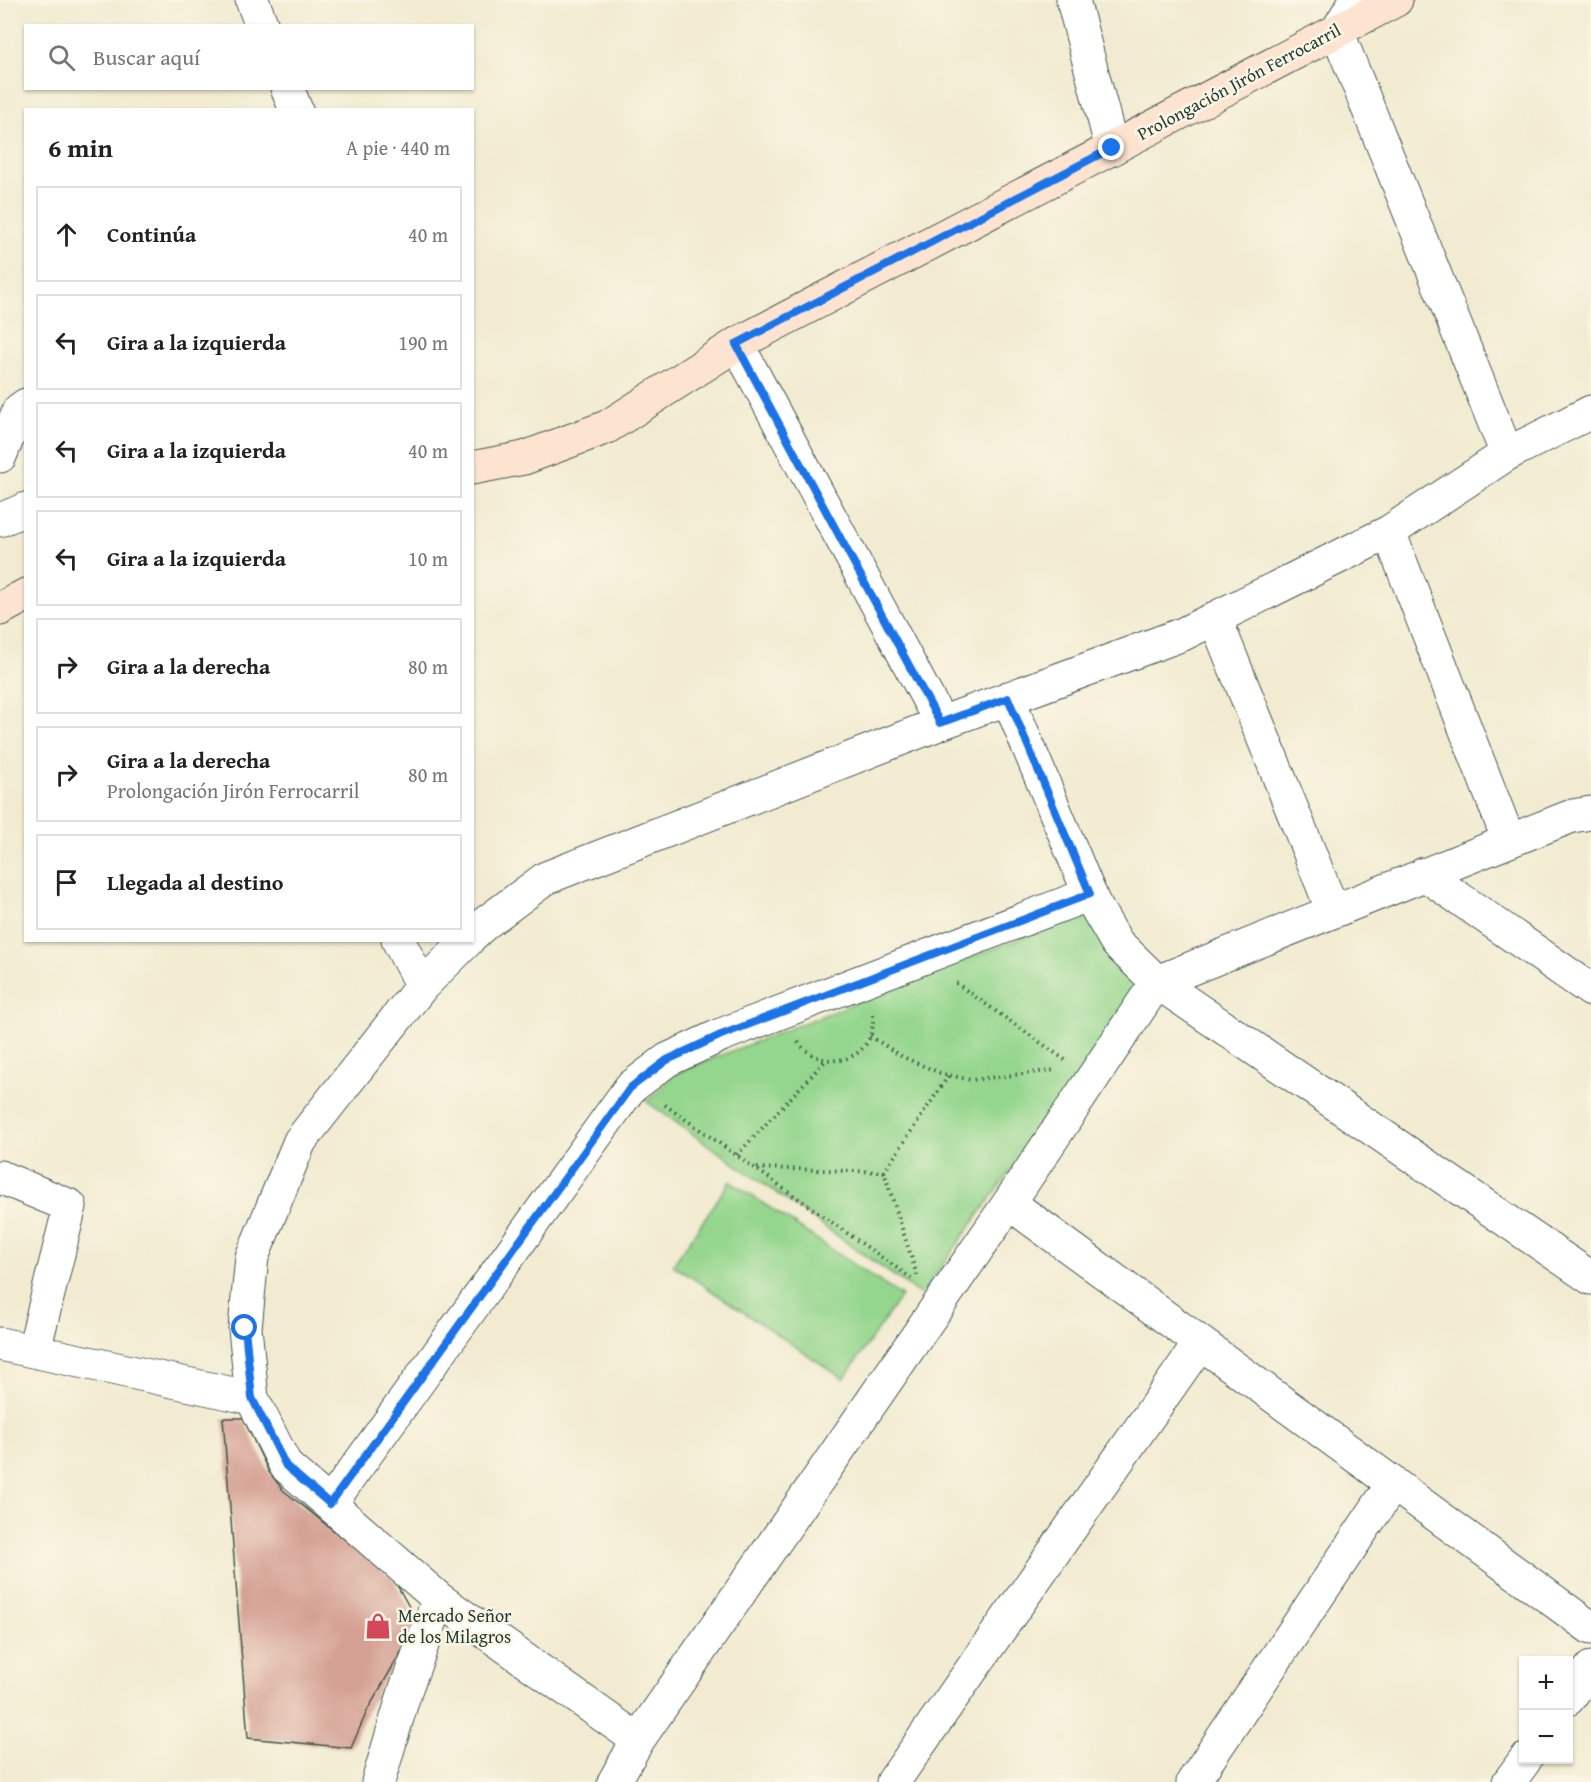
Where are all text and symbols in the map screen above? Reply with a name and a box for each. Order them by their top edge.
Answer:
street label: Prolongación Jirón Ferrocarril [1132,16,1345,147]
search box [24,24,474,90]
icon: search [45,41,78,74]
text: Buscar aquí [93,41,200,73]
text: 6 min [48,128,113,167]
text: A pie · 440 m [346,133,450,162]
route end [1098,134,1124,160]
icon: ahead [50,218,83,251]
text: Continúa [107,218,196,250]
text: 40 m [408,220,448,249]
icon: left [50,326,83,359]
text: Gira a la izquierda [107,326,286,358]
text: 190 m [398,328,448,357]
icon: left [50,434,83,467]
text: Gira a la izquierda [107,434,286,466]
text: 40 m [408,436,448,465]
icon: left [50,542,83,575]
text: Gira a la izquierda [107,542,286,574]
text: 10 m [408,544,448,573]
icon: right [50,650,83,683]
text: Gira a la derecha [107,650,270,682]
text: 80 m [408,652,448,681]
text: Gira a la derecha [107,744,270,776]
icon: right [50,758,83,791]
text: 80 m [408,760,448,789]
text: Prolongación Jirón Ferrocarril [107,776,359,805]
icon: arrive [50,866,83,899]
text: Llegada al destino [107,866,283,898]
route start [231,1314,257,1340]
place label: Mercado Señor de los Milagros [398,1602,512,1650]
shop icon: Mercado Señor de los Milagros [363,1611,393,1641]
map controls [1519,1656,1573,1764]
button: + [1519,1656,1573,1710]
button: − [1519,1710,1573,1764]

